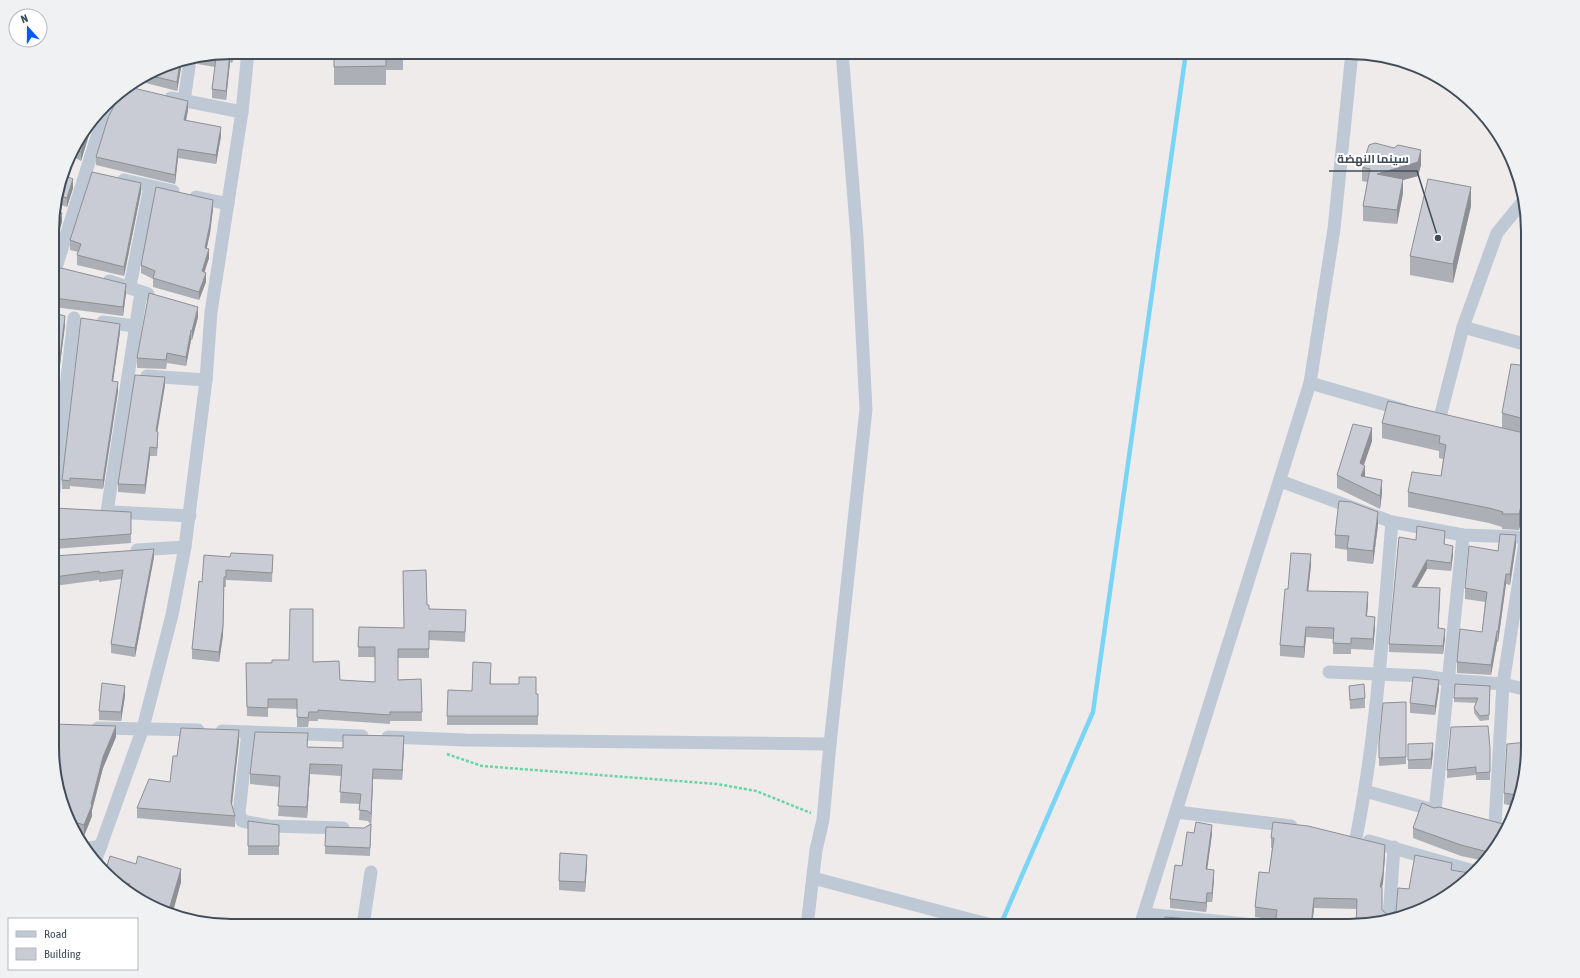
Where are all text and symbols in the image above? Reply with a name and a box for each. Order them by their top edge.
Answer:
north arrow [8,8,48,48]
text: N [19,12,30,25]
callout: سينما النهضة [1329,147,1417,171]
text: سينما النهضة [1337,152,1409,167]
legend [8,918,138,970]
text: Road [44,927,67,941]
text: Building [44,947,82,961]

